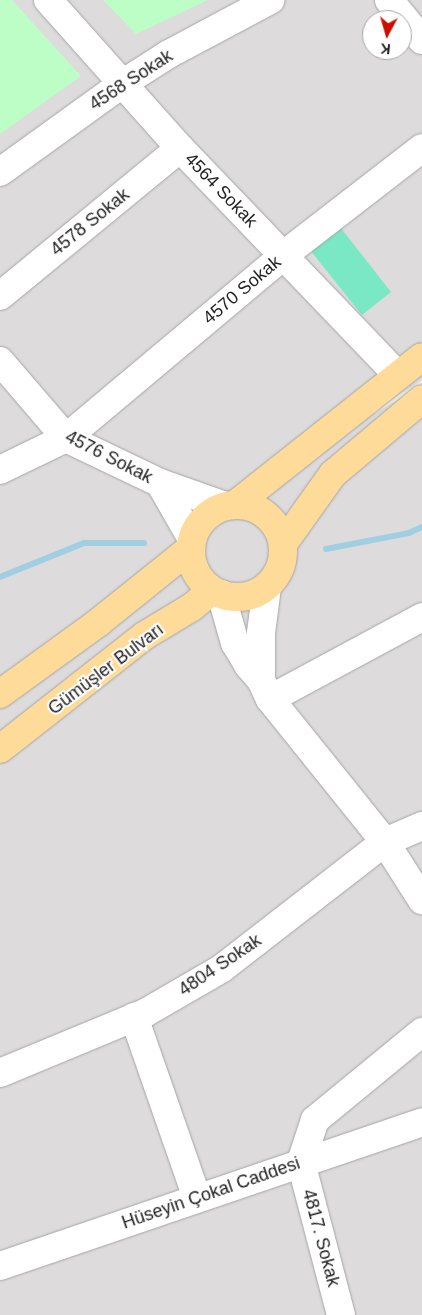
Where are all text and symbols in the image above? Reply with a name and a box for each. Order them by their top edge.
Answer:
north arrow [362,10,412,60]
text: K [380,40,391,57]
street label: 4568 Sokak [85,45,177,115]
street label: 4564 Sokak [180,148,262,232]
street label: 4578 Sokak [46,184,134,260]
street label: 4570 Sokak [199,251,285,329]
street label: 4576 Sokak [62,426,156,488]
street label: Gümüşler Bulvarı [44,619,168,719]
street label: 4804 Sokak [175,929,265,1001]
street label: Hüseyin Çokal Caddesi [119,1152,303,1234]
street label: 4817. Sokak [298,1187,344,1289]

